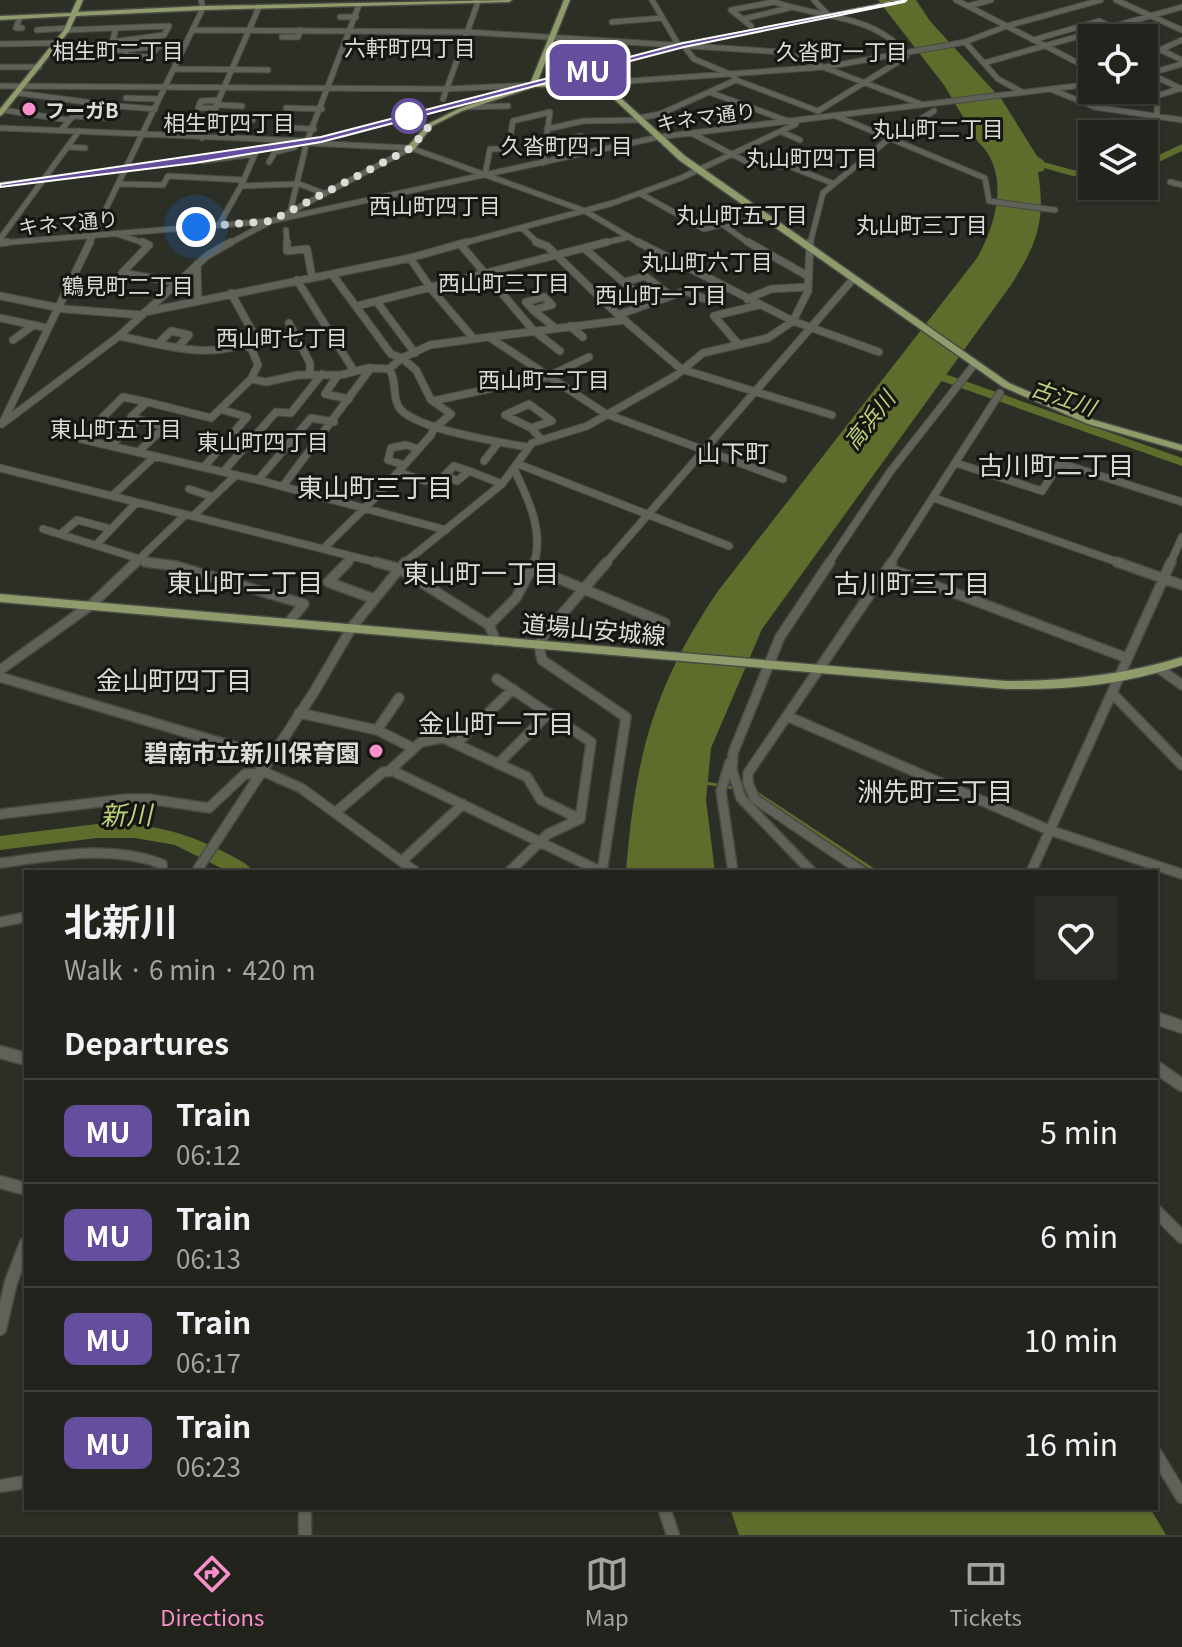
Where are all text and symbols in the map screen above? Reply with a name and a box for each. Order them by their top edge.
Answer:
map controls [1078,24,1158,200]
button: locate [1078,24,1158,104]
district label: 六軒町四丁目 [344,30,476,62]
district label: 相生町二丁目 [52,33,184,65]
district label: 久沓町一丁目 [776,34,908,66]
line badge: MU [552,44,624,96]
text: MU [566,50,610,90]
place label: フーガB [45,95,119,124]
street label: キネマ通り [654,95,758,137]
unlabelled marker [392,99,426,133]
marker: フーガB [20,100,38,118]
district label: 相生町四丁目 [163,105,295,137]
district label: 丸山町二丁目 [872,111,1004,143]
button: layers [1078,120,1158,200]
district label: 久沓町四丁目 [501,128,633,160]
district label: 丸山町四丁目 [746,140,878,172]
district label: 西山町四丁目 [369,188,501,220]
district label: 丸山町五丁目 [676,197,808,229]
street label: キネマ通り [17,203,119,241]
your location [176,207,216,247]
district label: 丸山町三丁目 [856,207,988,239]
district label: 丸山町六丁目 [641,244,773,276]
district label: 西山町三丁目 [438,265,570,297]
district label: 鶴見町二丁目 [62,268,194,300]
district label: 西山町一丁目 [595,277,727,309]
district label: 西山町七丁目 [216,320,348,352]
district label: 西山町二丁目 [478,362,610,394]
water label: 古江川 [1028,370,1102,423]
water label: 高浜川 [835,382,902,455]
district label: 東山町五丁目 [50,411,182,443]
district label: 東山町四丁目 [197,424,329,456]
district label: 山下町 [697,434,769,469]
district label: 古川町二丁目 [978,445,1134,482]
district label: 東山町三丁目 [297,467,453,504]
district label: 東山町一丁目 [403,553,559,590]
district label: 東山町二丁目 [167,562,323,599]
district label: 古川町三丁目 [834,563,990,600]
street label: 道場山安城線 [521,604,667,652]
district label: 金山町四丁目 [96,660,252,697]
district label: 金山町一丁目 [418,703,574,740]
place label: 碧南市立新川保育園 [144,734,360,769]
marker: 碧南市立新川保育園 [367,742,385,760]
district label: 洲先町三丁目 [857,771,1013,808]
water label: 新川 [100,794,155,832]
text: 北新川 [64,892,178,947]
button: heart [1034,896,1118,980]
text: Walk · 6 min · 420 m [64,950,316,987]
text: Departures [64,1020,229,1064]
text: Train [176,1091,251,1135]
text: 5 min [1040,1109,1118,1153]
text: MU [86,1111,130,1151]
text: 06:12 [176,1135,241,1172]
text: Train [176,1195,251,1239]
text: 6 min [1040,1213,1118,1257]
text: MU [86,1215,130,1255]
text: 06:13 [176,1239,241,1276]
text: Train [176,1299,251,1343]
text: 10 min [1024,1317,1118,1361]
text: MU [86,1319,130,1359]
text: 06:17 [176,1343,241,1380]
text: Train [176,1403,251,1447]
text: 16 min [1024,1421,1118,1465]
text: MU [86,1423,130,1463]
text: 06:23 [176,1447,241,1484]
tab: Directions [160,1552,264,1632]
tab: Map [585,1552,629,1632]
tab: Tickets [949,1552,1022,1632]

